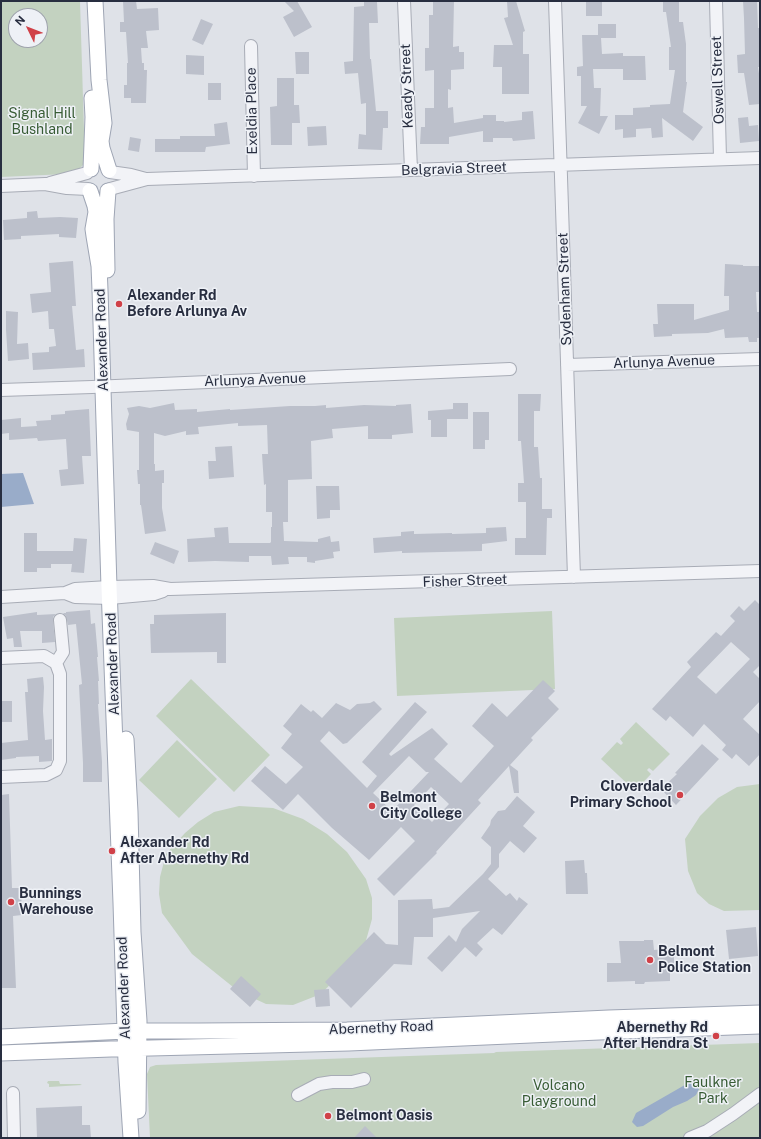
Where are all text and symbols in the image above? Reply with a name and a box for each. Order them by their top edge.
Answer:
north arrow [8,8,48,48]
text: N [13,13,27,28]
street label: Oswell Street [708,35,728,125]
street label: Keady Street [397,43,417,129]
street label: Exeldia Place [243,67,261,155]
park label: Signal Hill Bushland [8,106,76,138]
street label: Belgravia Street [401,159,507,179]
street label: Sydenham Street [555,232,575,346]
street label: Alexander Road [92,288,112,392]
place label: Alexander Rd Before Arlunya Av [127,288,247,320]
marker: Alexander Rd Before Arlunya Av [114,299,124,309]
street label: Arlunya Avenue [613,352,715,372]
street label: Arlunya Avenue [204,370,306,390]
street label: Fisher Street [422,571,508,591]
street label: Alexander Road [103,612,123,716]
place label: Cloverdale Primary School [570,779,672,812]
place label: Belmont City College [380,790,462,822]
marker: Cloverdale Primary School [675,790,685,800]
marker: Belmont City College [367,801,377,811]
place label: Alexander Rd After Abernethy Rd [120,835,249,868]
marker: Alexander Rd After Abernethy Rd [107,846,117,856]
place label: Bunnings Warehouse [19,886,94,918]
marker: Bunnings Warehouse [6,897,16,907]
street label: Alexander Road [114,936,134,1040]
place label: Belmont Police Station [658,944,751,976]
marker: Belmont Police Station [645,955,655,965]
street label: Abernethy Road [328,1018,434,1038]
place label: Abernethy Rd After Hendra St [603,1020,708,1052]
marker: Abernethy Rd After Hendra St [711,1031,721,1041]
park label: Faulkner Park [684,1075,742,1108]
park label: Volcano Playground [522,1078,596,1110]
place label: Belmont Oasis [336,1108,433,1124]
marker: Belmont Oasis [323,1111,333,1121]

